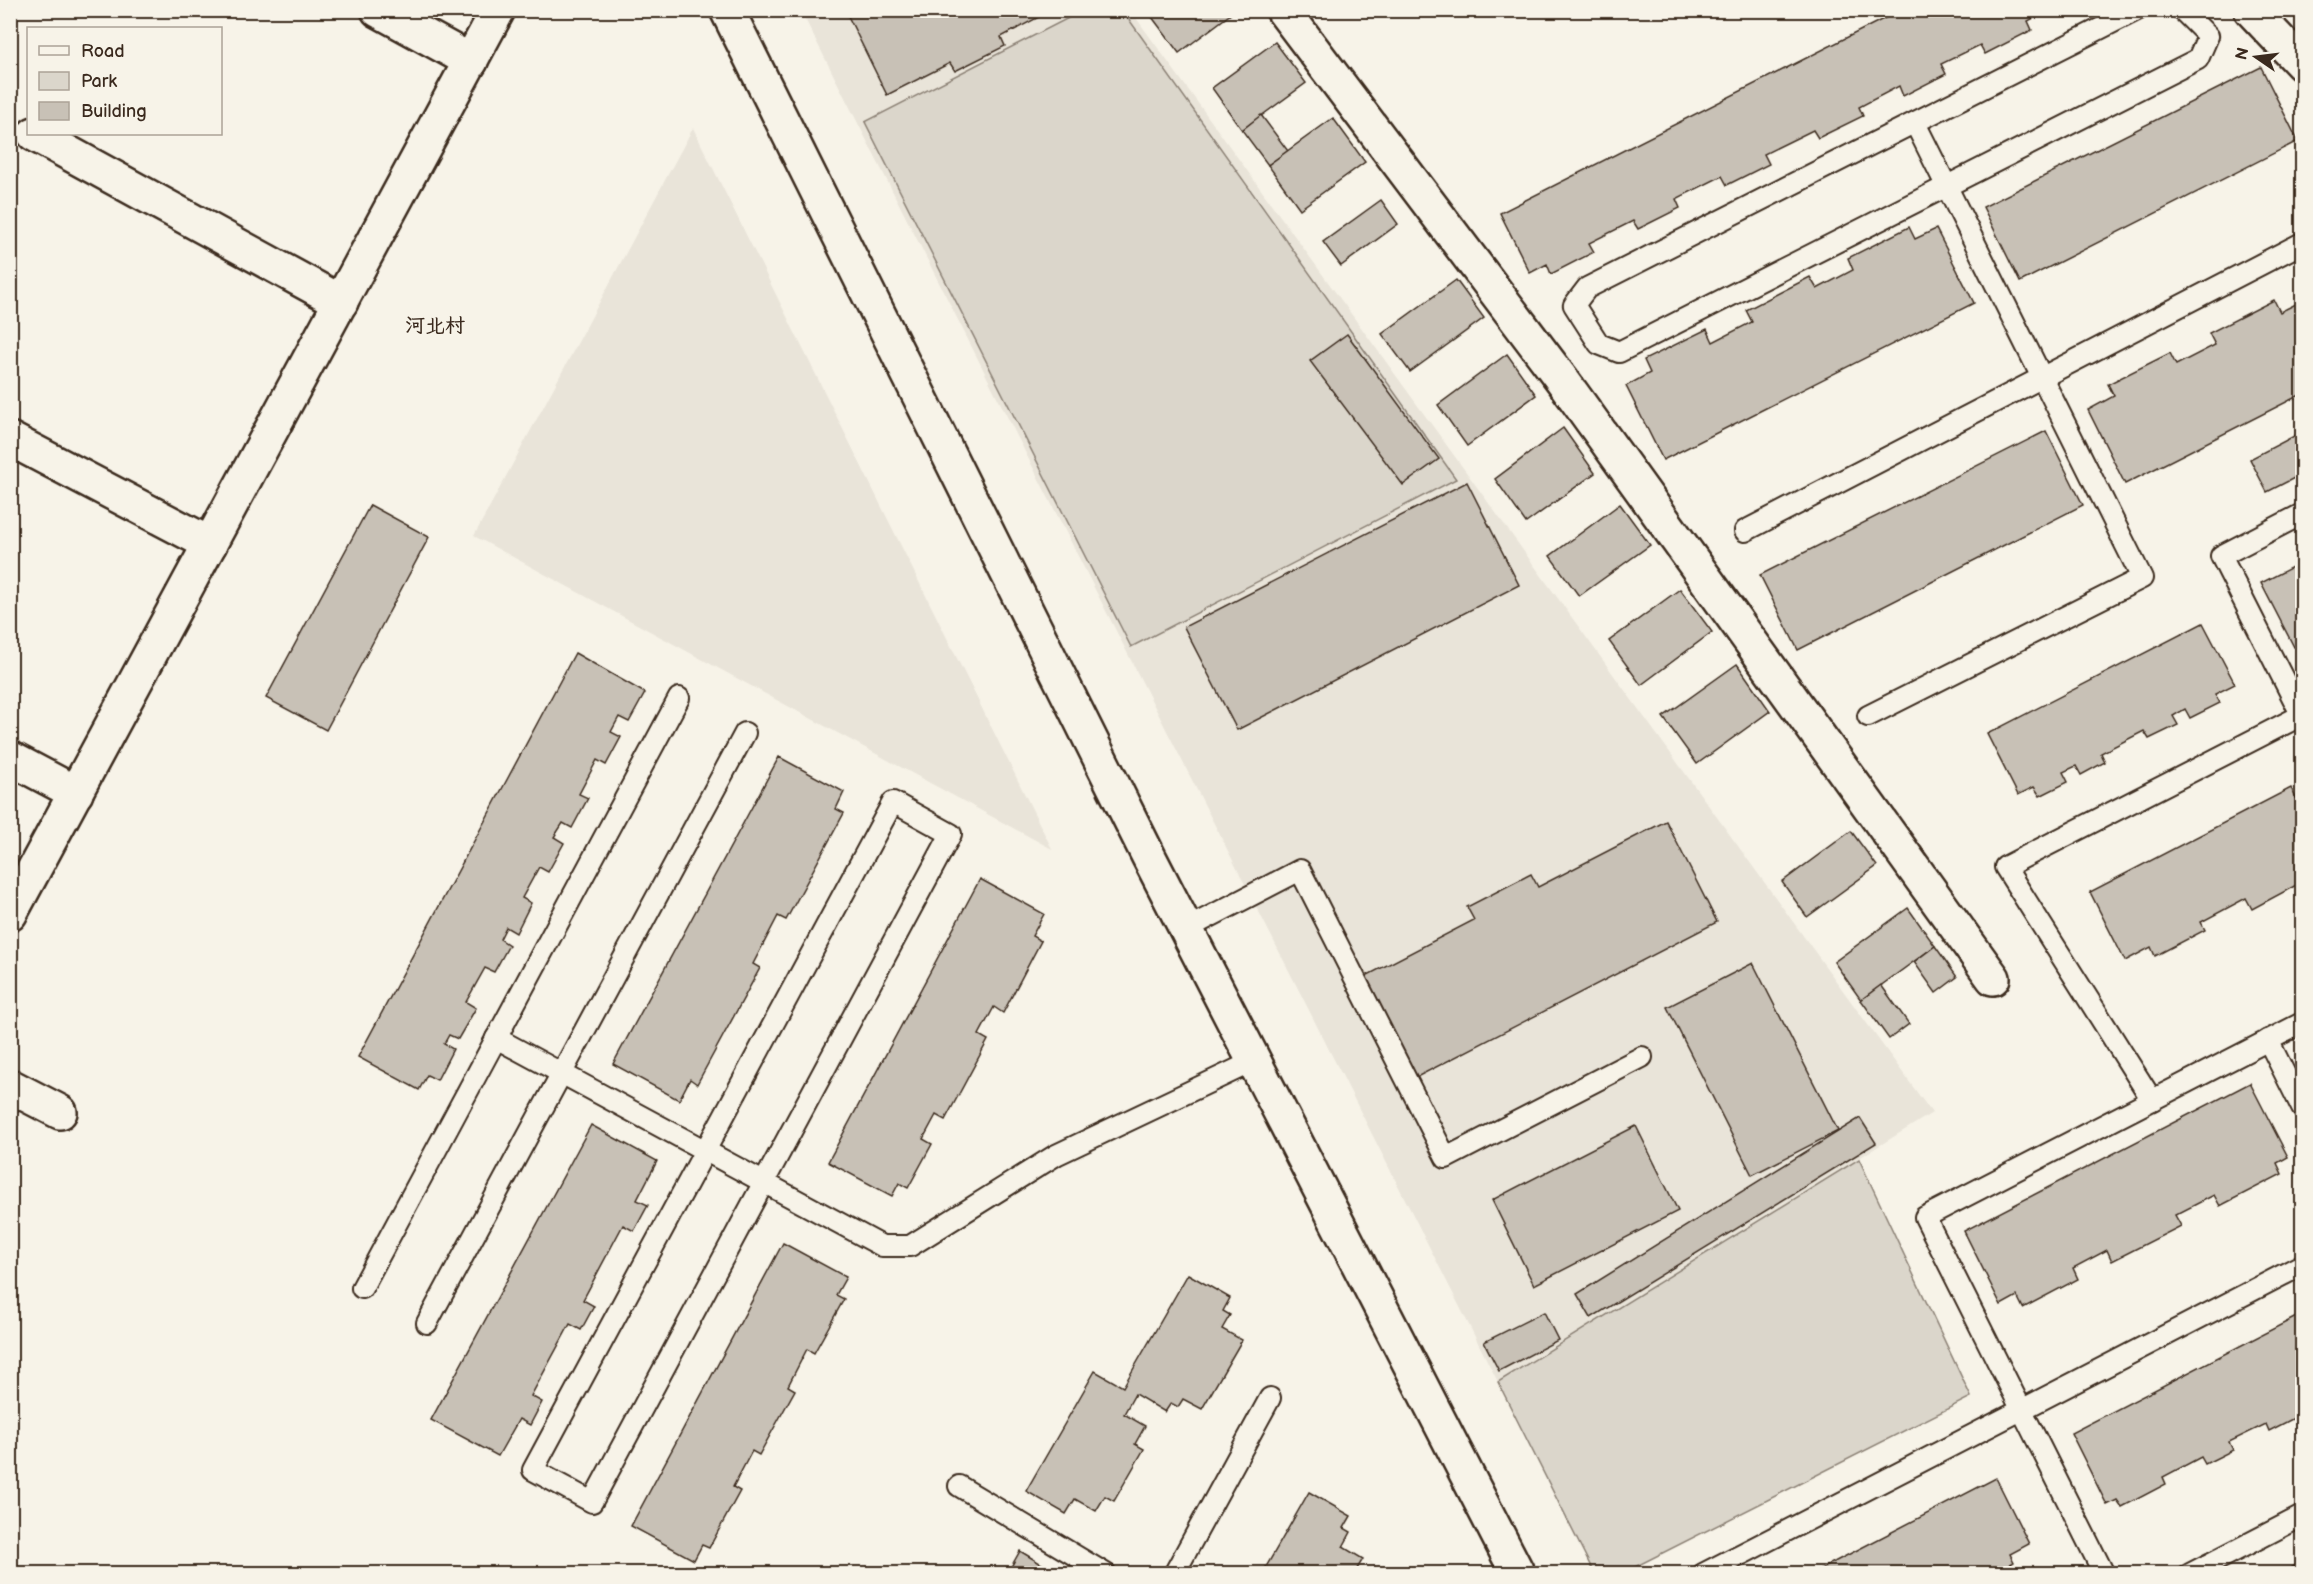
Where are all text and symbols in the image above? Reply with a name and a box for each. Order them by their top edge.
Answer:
legend [27,27,222,135]
north arrow [2226,27,2286,87]
text: Road [81,41,125,62]
text: N [2232,46,2254,62]
text: Park [81,71,117,92]
text: Building [81,101,147,122]
district label: 河北村 [405,314,465,338]

